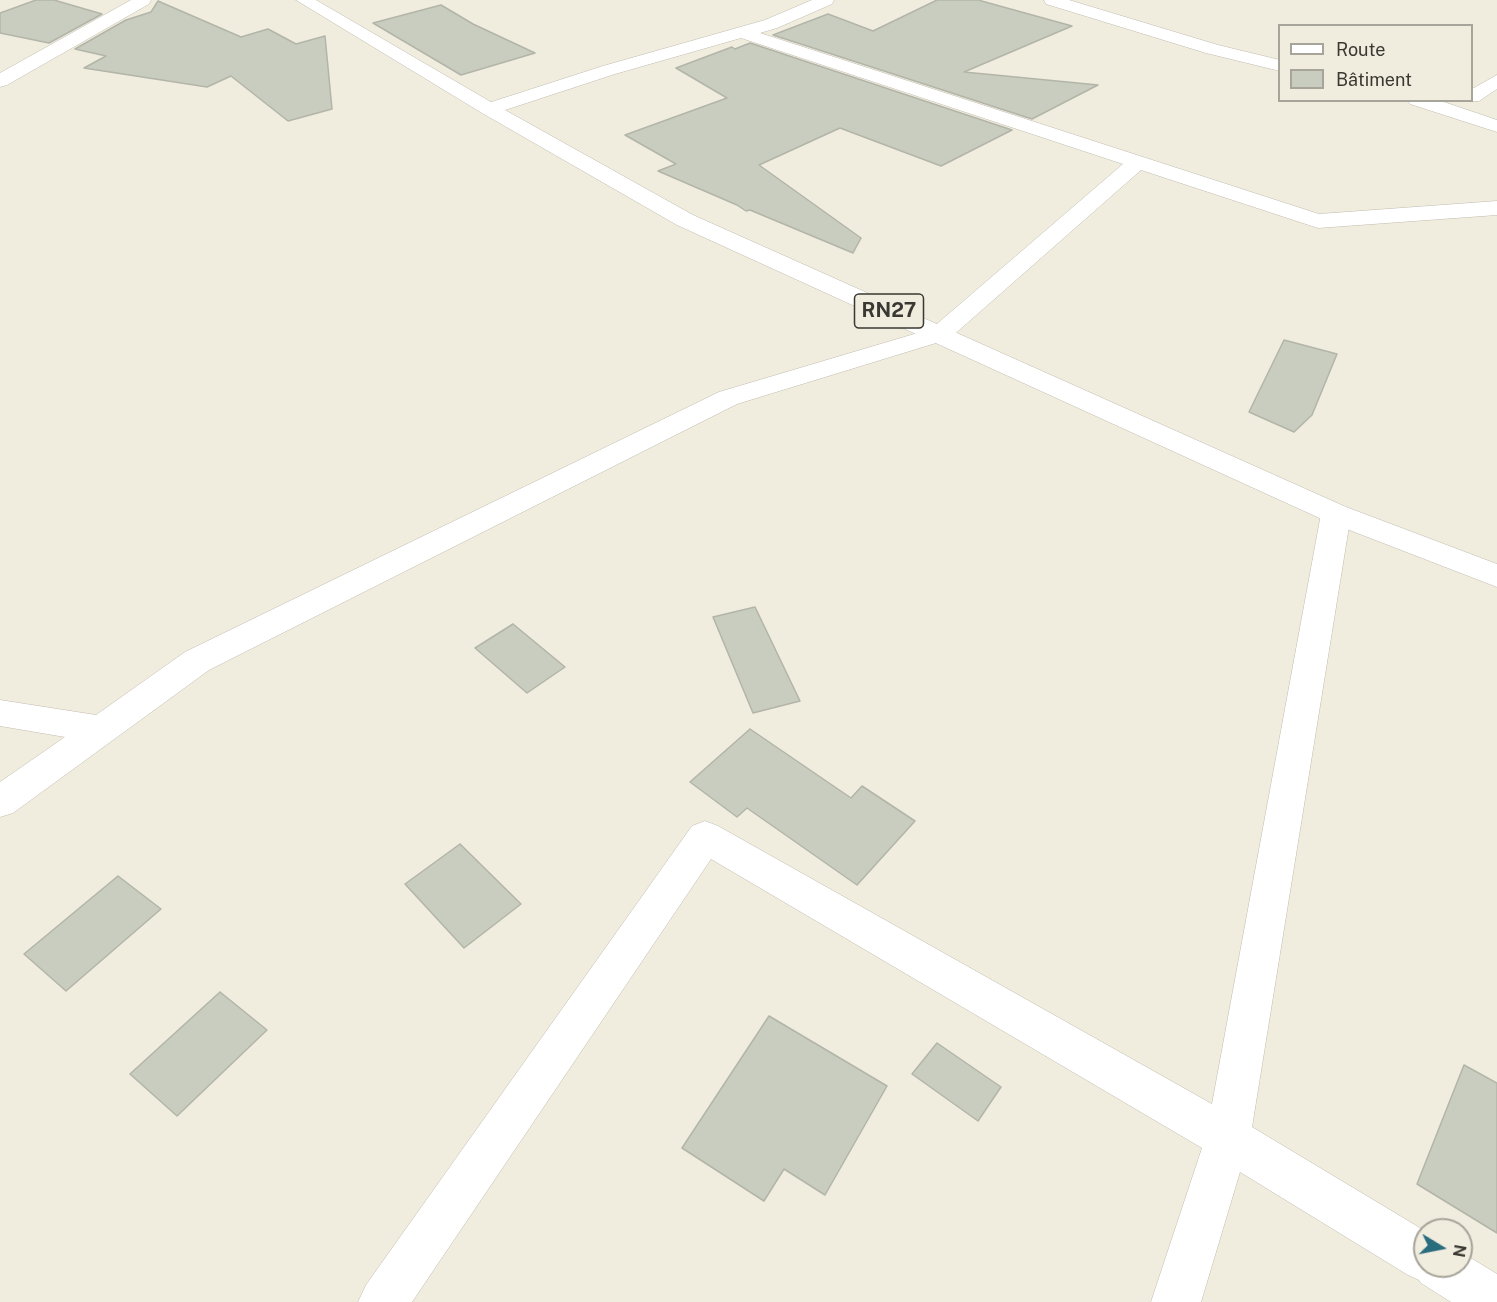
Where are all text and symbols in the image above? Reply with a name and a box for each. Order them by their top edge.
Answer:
legend [1278,24,1473,102]
text: Route [1336,39,1385,60]
text: Bâtiment [1336,69,1412,90]
road number: RN27 [854,294,924,328]
north arrow [1413,1218,1473,1278]
text: N [1449,1243,1470,1259]

